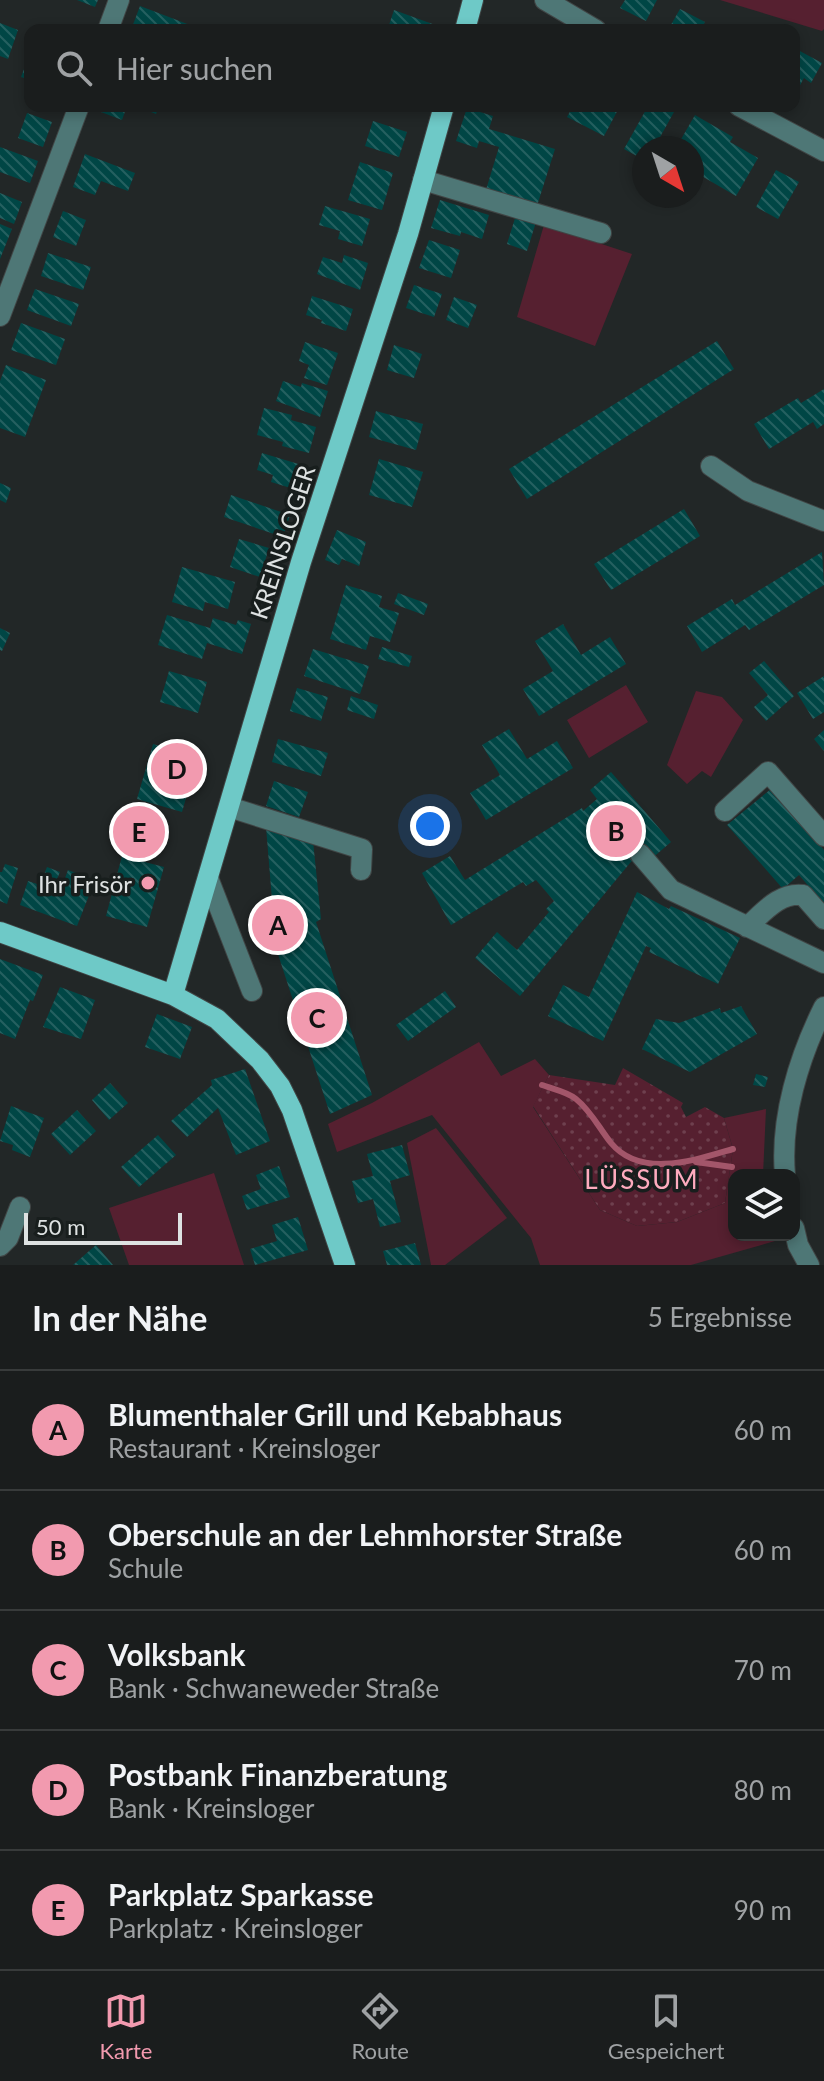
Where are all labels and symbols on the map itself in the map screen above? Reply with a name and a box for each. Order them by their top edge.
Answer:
north arrow [632,136,704,208]
street label: KREINSLOGER [243,461,321,623]
pin: D [151,739,203,799]
pin: B [590,801,642,861]
pin: E [113,802,165,862]
your location [410,806,450,846]
place label: Ihr Frisör [38,869,132,898]
marker: Ihr Frisör [139,874,157,892]
pin: A [252,895,304,955]
pin: C [291,988,343,1048]
district label: LÜSSUM [584,1163,700,1195]
scale bar [24,1209,182,1245]

